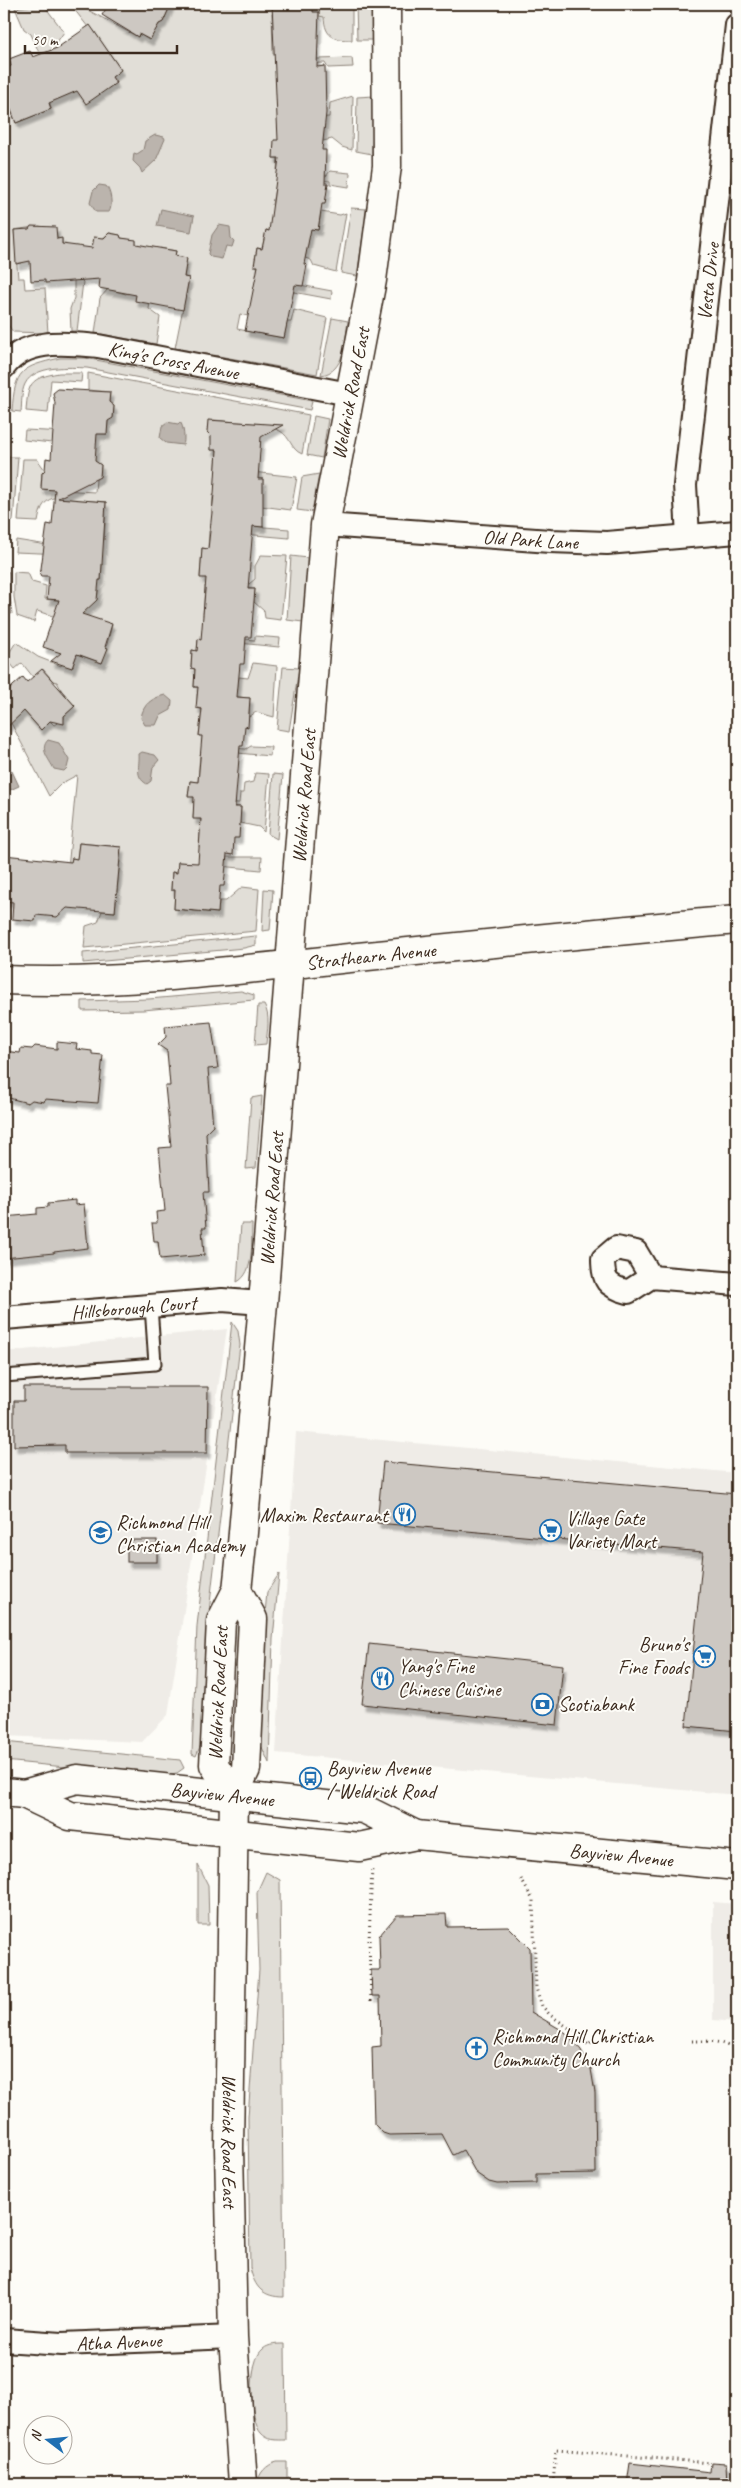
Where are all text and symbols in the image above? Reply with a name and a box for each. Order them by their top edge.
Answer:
scale bar [25,22,178,54]
text: 50 m [32,31,59,50]
street label: Vesta Drive [691,240,725,321]
street label: Weldrick Road East [325,323,376,461]
street label: King's Cross Avenue [106,336,242,385]
street label: Old Park Lane [482,524,580,555]
street label: Weldrick Road East [286,726,321,864]
street label: Strathearn Avenue [305,936,438,975]
street label: Weldrick Road East [254,1129,289,1266]
street label: Hillsborough Court [70,1289,200,1325]
place label: Maxim Restaurant [260,1503,390,1528]
restaurant icon: Maxim Restaurant [392,1503,416,1527]
place label: Village Gate Variety Mart [566,1506,659,1554]
place label: Richmond Hill Christian Academy [116,1510,247,1558]
supermarket icon: Village Gate Variety Mart [538,1518,562,1542]
school or university icon: Richmond Hill Christian Academy [88,1521,112,1545]
street label: Weldrick Road East [202,1623,233,1761]
place label: Bruno's Fine Foods [618,1632,691,1680]
supermarket icon: Bruno's Fine Foods [693,1644,717,1668]
place label: Yang's Fine Chinese Cuisine [398,1654,502,1702]
restaurant icon: Yang's Fine Chinese Cuisine [370,1666,394,1690]
bank icon: Scotiabank [530,1692,554,1716]
place label: Scotiabank [558,1692,635,1717]
place label: Bayview Avenue / Weldrick Road [327,1756,438,1804]
bus stop icon: Bayview Avenue / Weldrick Road [299,1767,323,1791]
street label: Bayview Avenue [169,1776,276,1812]
street label: Bayview Avenue [568,1837,675,1872]
place label: Richmond Hill Christian Community Church [492,2024,654,2072]
church icon: Richmond Hill Christian Community Church [464,2036,488,2060]
street label: Weldrick Road East [216,2074,243,2211]
street label: Atha Avenue [76,2327,164,2356]
north arrow [22,2416,72,2466]
text: N [27,2428,46,2443]

